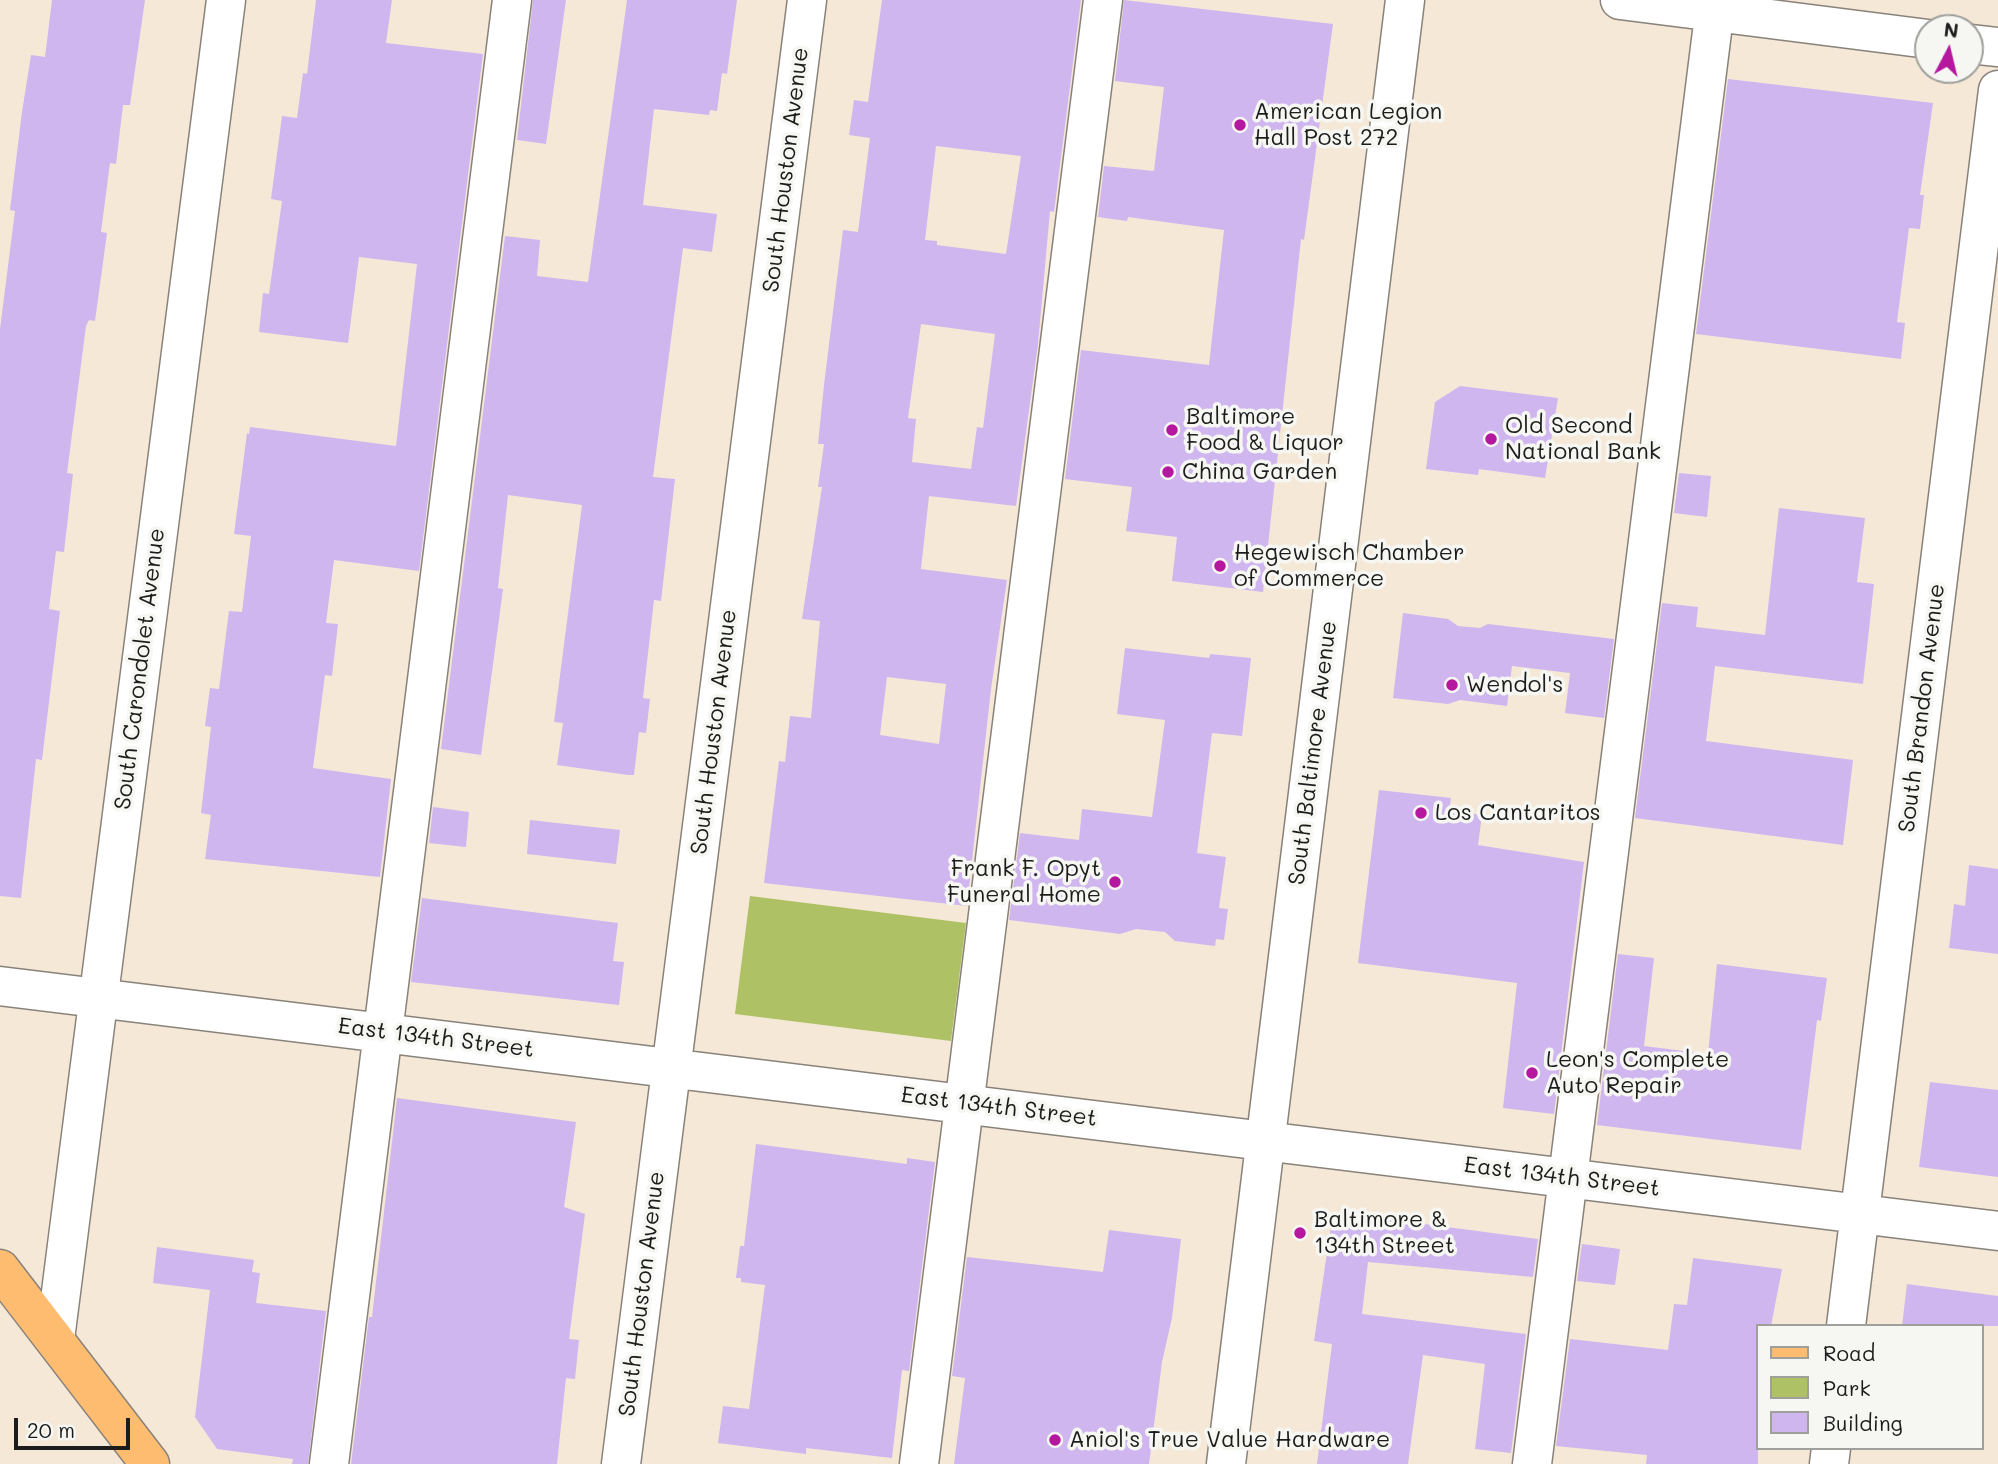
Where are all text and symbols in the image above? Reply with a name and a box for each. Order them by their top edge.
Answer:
north arrow [1914,14,1984,84]
text: N [1943,16,1960,43]
street label: South Houston Avenue [757,46,815,294]
place label: American Legion Hall Post 272 [1254,98,1442,152]
marker: American Legion Hall Post 272 [1232,117,1248,133]
place label: Baltimore Food & Liquor [1186,403,1344,457]
place label: Old Second National Bank [1505,412,1661,466]
marker: Baltimore Food & Liquor [1164,422,1180,438]
marker: Old Second National Bank [1483,431,1499,447]
place label: China Garden [1182,458,1337,486]
marker: China Garden [1160,464,1176,480]
street label: South Carondolet Avenue [109,527,171,811]
place label: Hegewisch Chamber of Commerce [1234,539,1465,593]
marker: Hegewisch Chamber of Commerce [1212,558,1228,574]
street label: South Brandon Avenue [1893,582,1951,834]
street label: South Houston Avenue [685,608,743,856]
street label: South Baltimore Avenue [1283,619,1343,887]
place label: Wendol's [1466,671,1563,699]
marker: Wendol's [1444,677,1460,693]
place label: Los Cantaritos [1435,799,1601,827]
marker: Los Cantaritos [1413,805,1429,821]
place label: Frank F. Opyt Funeral Home [947,855,1101,909]
marker: Frank F. Opyt Funeral Home [1107,874,1123,890]
street label: East 134th Street [337,1012,535,1064]
place label: Leon's Complete Auto Repair [1546,1046,1729,1100]
marker: Leon's Complete Auto Repair [1524,1065,1540,1081]
street label: East 134th Street [900,1081,1098,1133]
street label: East 134th Street [1463,1151,1661,1203]
street label: South Houston Avenue [613,1170,671,1418]
place label: Baltimore & 134th Street [1314,1206,1455,1260]
marker: Baltimore & 134th Street [1292,1225,1308,1241]
legend [1756,1324,1984,1450]
text: Road [1823,1339,1875,1366]
text: Park [1823,1374,1871,1401]
scale bar [18,1404,133,1448]
text: Building [1823,1409,1903,1436]
text: 20 m [27,1416,75,1443]
place label: Aniol's True Value Hardware [1069,1426,1390,1454]
marker: Aniol's True Value Hardware [1047,1432,1063,1448]

